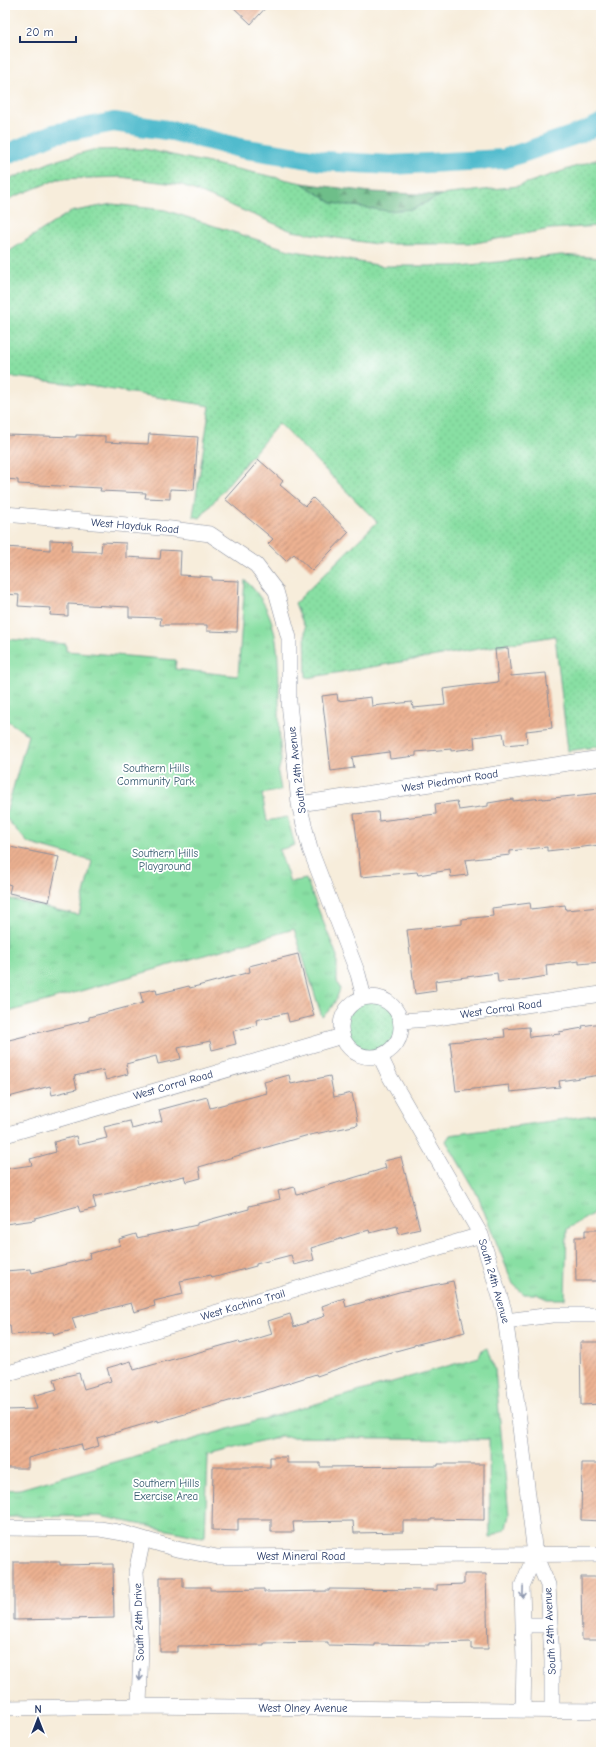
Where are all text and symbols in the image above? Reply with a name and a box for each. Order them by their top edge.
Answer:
scale bar [20,18,76,44]
text: 20 m [26,25,54,39]
street label: West Hayduk Road [90,516,180,536]
street label: South 24th Avenue [285,725,309,814]
park label: Southern Hills Community Park [117,762,196,788]
street label: West Piedmont Road [401,767,499,795]
park label: Southern Hills Playground [132,847,198,873]
street label: West Corral Road [459,997,543,1021]
street label: West Corral Road [132,1067,215,1103]
street label: South 24th Avenue [476,1237,512,1325]
street label: West Kachina Trail [199,1287,287,1323]
park label: Southern Hills Exercise Area [133,1477,199,1503]
street label: West Mineral Road [257,1550,346,1563]
street label: South 24th Drive [131,1582,147,1661]
one-way arrow [519,1585,527,1598]
street label: South 24th Avenue [541,1587,559,1675]
one-way arrow [136,1668,144,1681]
north arrow [18,1699,58,1739]
street label: West Olney Avenue [259,1702,348,1715]
text: N [34,1703,42,1716]

